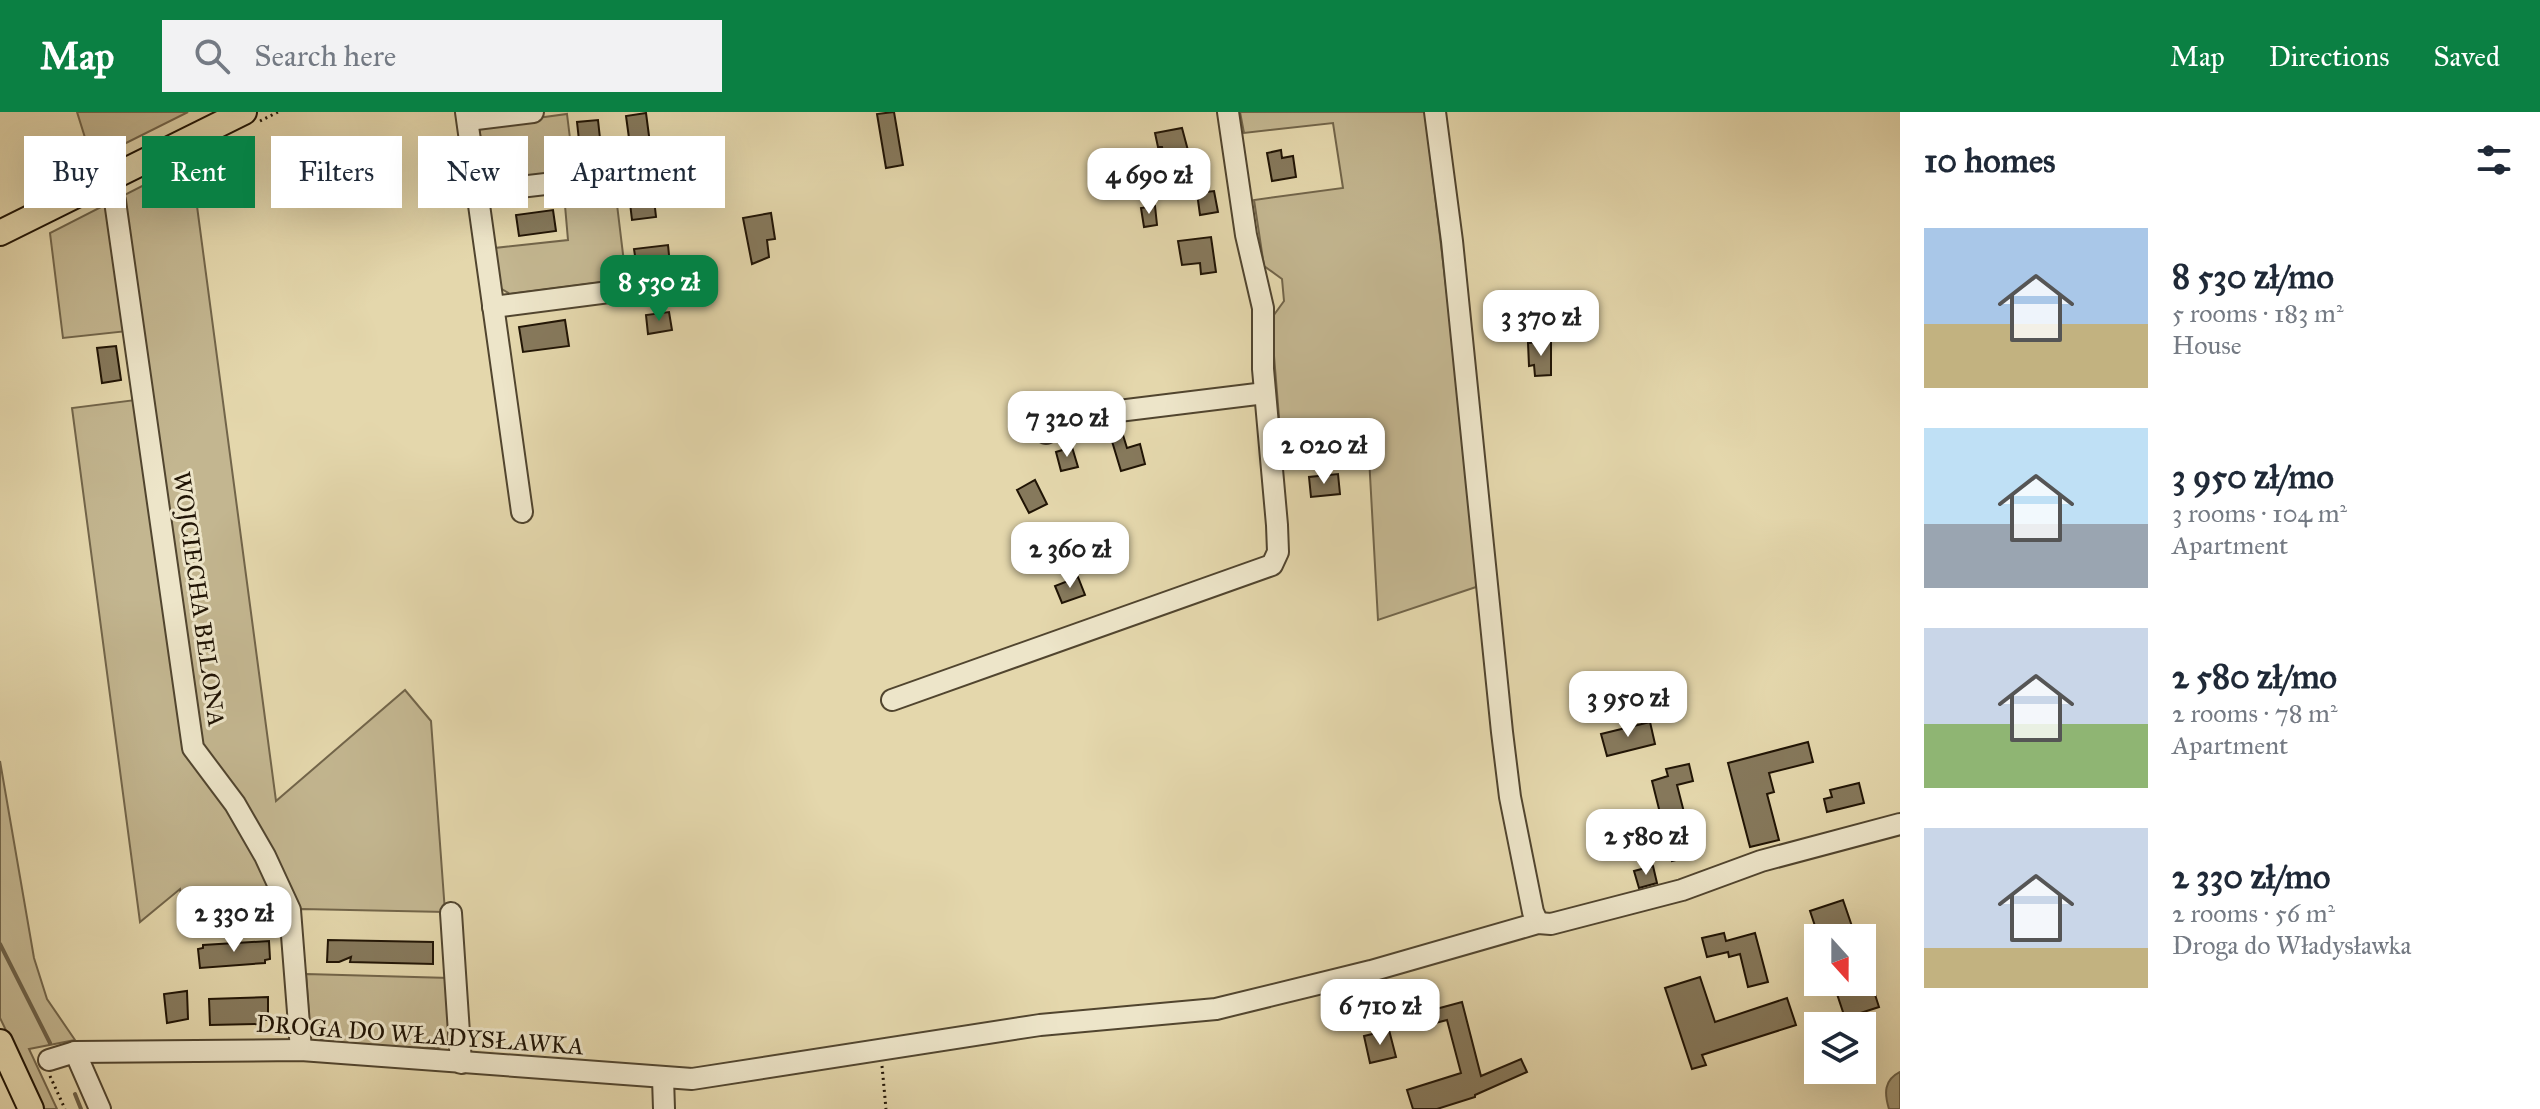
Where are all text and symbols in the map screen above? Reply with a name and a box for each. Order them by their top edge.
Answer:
search box [162,20,722,92]
text: Map [40,33,114,79]
icon: search [190,34,234,78]
text: Search here [254,38,396,74]
text: Map [2170,39,2225,74]
text: Directions [2269,39,2390,74]
text: Saved [2434,39,2500,74]
chip: Buy [24,136,126,208]
chip: Rent [142,136,255,208]
chip: Filters [271,136,402,208]
chip: New [418,136,528,208]
chip: Apartment [544,136,725,208]
icon: filters [2472,138,2516,182]
text: 10 homes [1924,140,2055,181]
pin: 4 690 zł [1066,148,1232,216]
text: 4 690 zł [1105,158,1193,190]
pin: 8 530 zł [576,255,742,323]
text: 8 530 zł/mo [2172,256,2334,297]
icon: home [1988,260,2084,356]
text: 8 530 zł [618,265,700,297]
pin: 3 370 zł [1458,290,1624,358]
text: 5 rooms · 183 m² [2172,297,2344,329]
text: 3 370 zł [1501,300,1581,332]
text: House [2172,329,2242,361]
pin: 7 320 zł [984,391,1150,459]
text: 7 320 zł [1026,401,1108,433]
pin: 2 020 zł [1241,418,1407,486]
text: 2 020 zł [1281,428,1367,460]
text: 3 950 zł/mo [2172,456,2334,497]
icon: home [1988,460,2084,556]
street label: WOJCIECHA BELONA [166,470,232,728]
text: 3 rooms · 104 m² [2172,497,2347,529]
pin: 2 360 zł [987,522,1153,590]
text: Apartment [2172,529,2288,561]
text: 2 360 zł [1029,532,1111,564]
text: 2 580 zł/mo [2172,656,2337,697]
icon: home [1988,660,2084,756]
pin: 3 950 zł [1545,671,1711,739]
text: 3 950 zł [1587,681,1669,713]
text: 2 rooms · 78 m² [2172,697,2337,729]
text: Apartment [2172,729,2288,761]
pin: 2 580 zł [1563,809,1729,877]
text: 2 580 zł [1604,819,1688,851]
text: 2 330 zł/mo [2172,856,2330,897]
icon: home [1988,860,2084,956]
pin: 2 330 zł [151,886,317,954]
text: 2 330 zł [194,896,274,928]
text: 2 rooms · 56 m² [2172,897,2335,929]
north arrow [1804,924,1876,996]
map controls [1804,924,1876,1084]
text: Droga do Władysławka [2172,929,2412,961]
pin: 6 710 zł [1297,979,1463,1047]
text: 6 710 zł [1339,989,1421,1021]
street label: DROGA DO WŁADYSŁAWKA [255,1009,585,1061]
button: layers [1804,1012,1876,1084]

